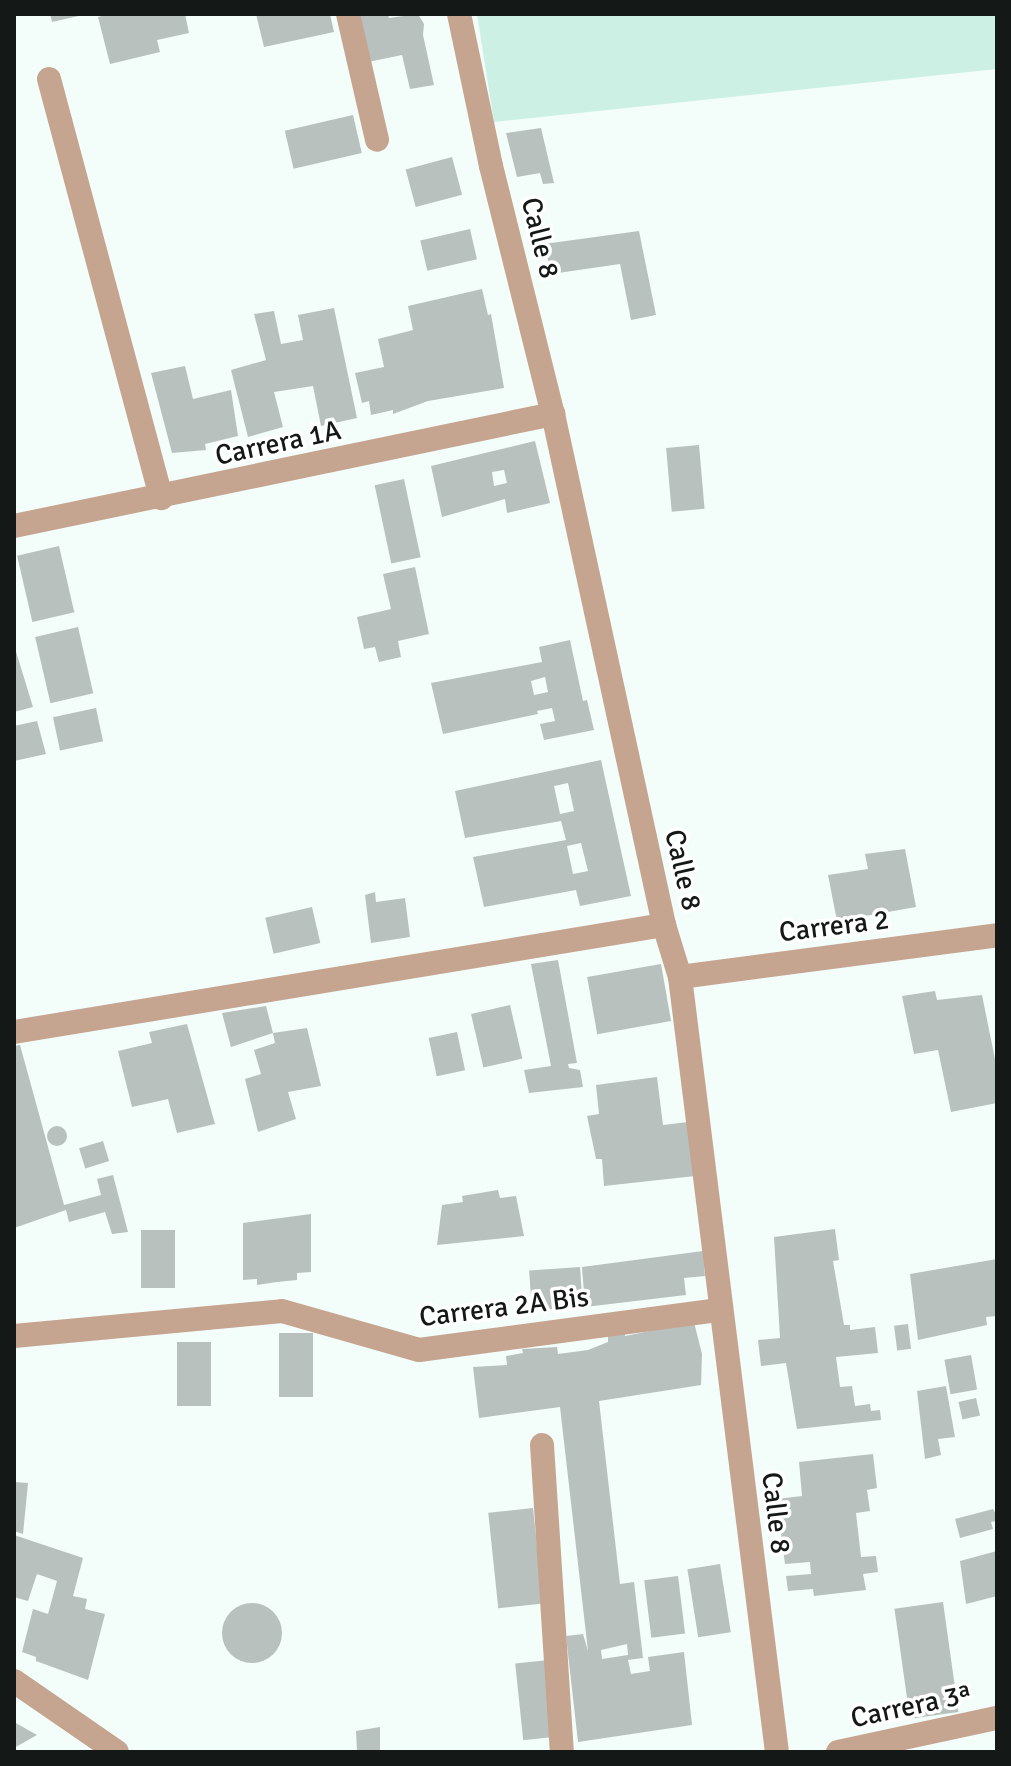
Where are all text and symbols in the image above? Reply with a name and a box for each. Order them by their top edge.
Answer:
street label: Calle 8 [514,194,566,282]
street label: Carrera 1A [212,413,344,473]
street label: Calle 8 [657,826,709,914]
street label: Carrera 2 [777,903,891,949]
street label: Carrera 2A Bis [417,1280,591,1334]
street label: Calle 8 [754,1470,798,1556]
street label: Carrera 3ª [848,1677,974,1735]

